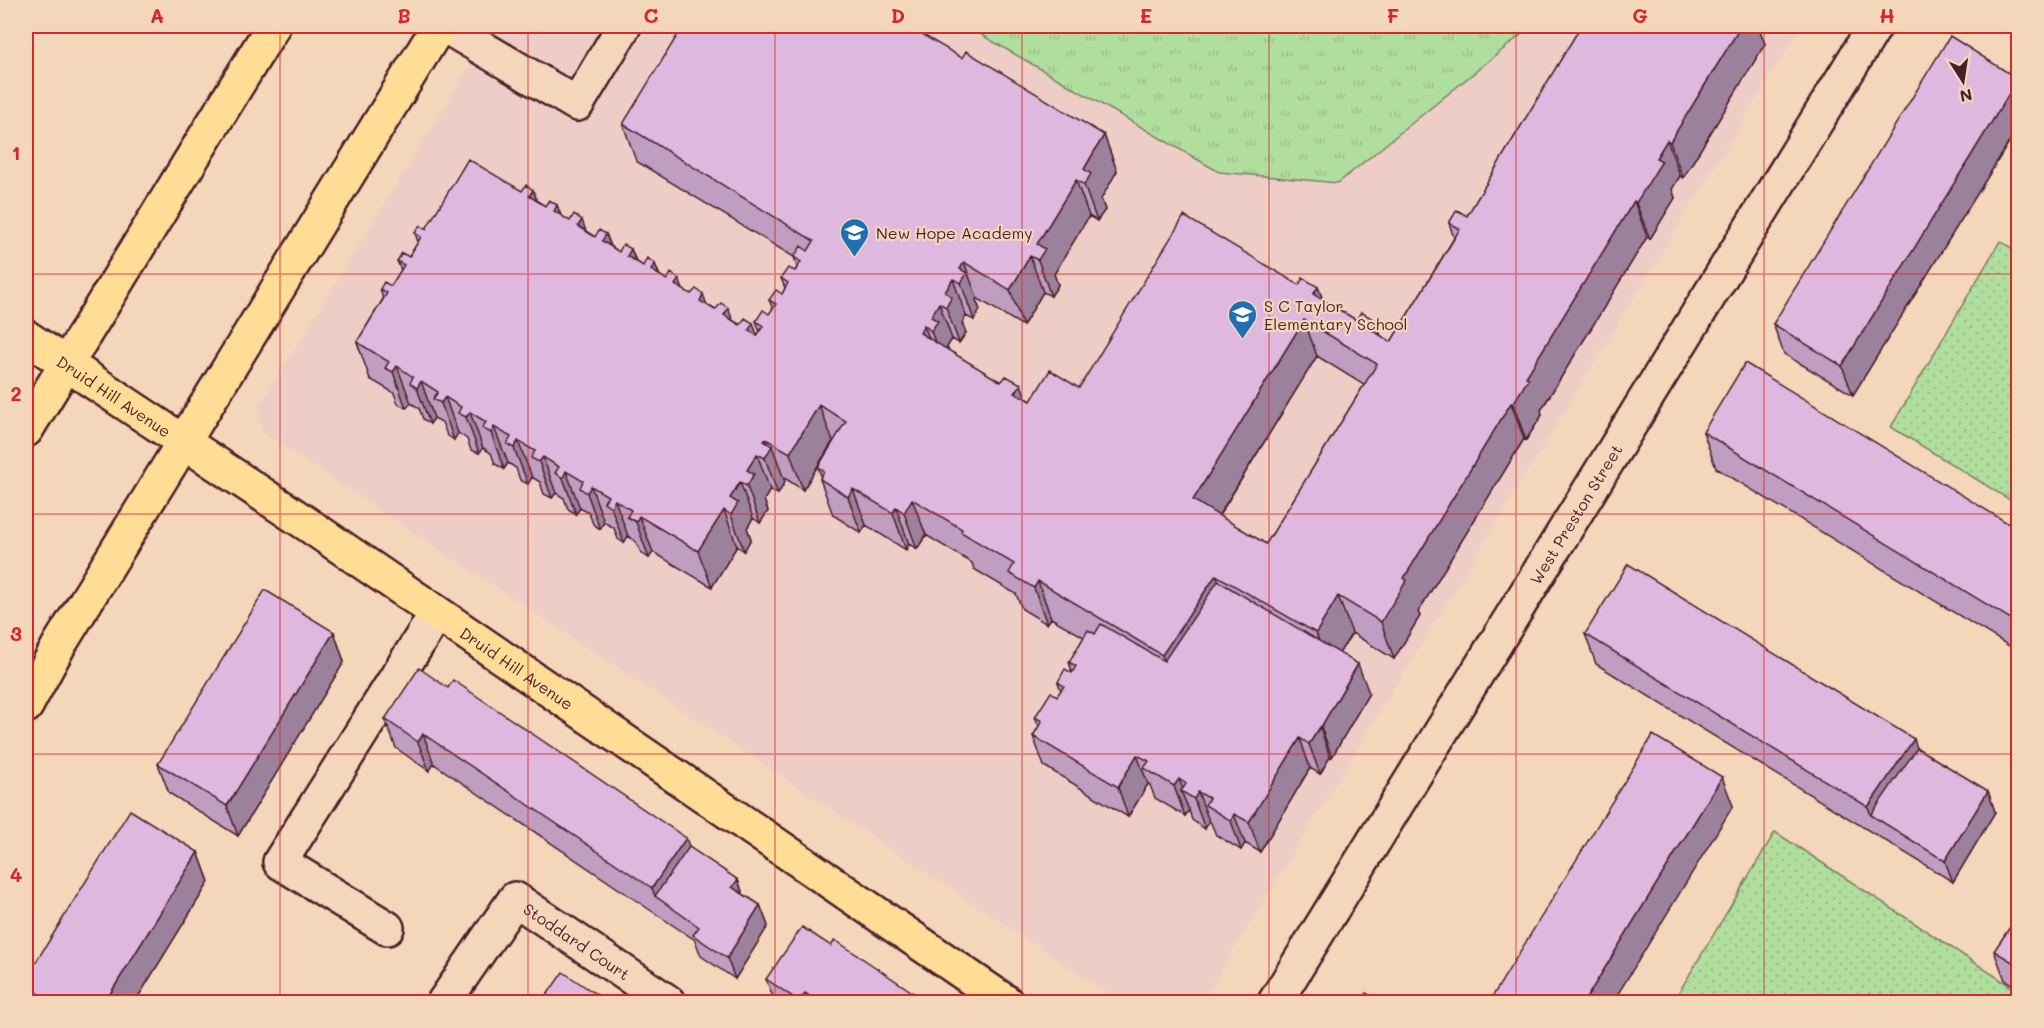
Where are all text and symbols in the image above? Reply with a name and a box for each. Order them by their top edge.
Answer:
text: A [150,2,164,28]
text: B [397,2,411,28]
text: C [644,2,659,28]
text: D [891,2,905,28]
text: E [1140,2,1152,28]
text: F [1387,2,1400,28]
text: G [1632,2,1648,28]
text: H [1879,2,1895,28]
north arrow [1933,51,1993,111]
text: N [1958,85,1974,108]
text: 1 [12,139,20,165]
school or university icon: New Hope Academy [839,216,871,258]
place label: New Hope Academy [876,222,1033,243]
place label: S C Taylor Elementary School [1264,295,1408,334]
school or university icon: S C Taylor Elementary School [1227,298,1259,340]
street label: Druid Hill Avenue [53,350,175,441]
text: 2 [10,380,22,406]
street label: West Preston Street [1524,440,1626,588]
text: 3 [10,620,22,646]
street label: Druid Hill Avenue [456,621,578,714]
text: 4 [10,861,23,887]
street label: Stoddard Court [520,898,634,984]

